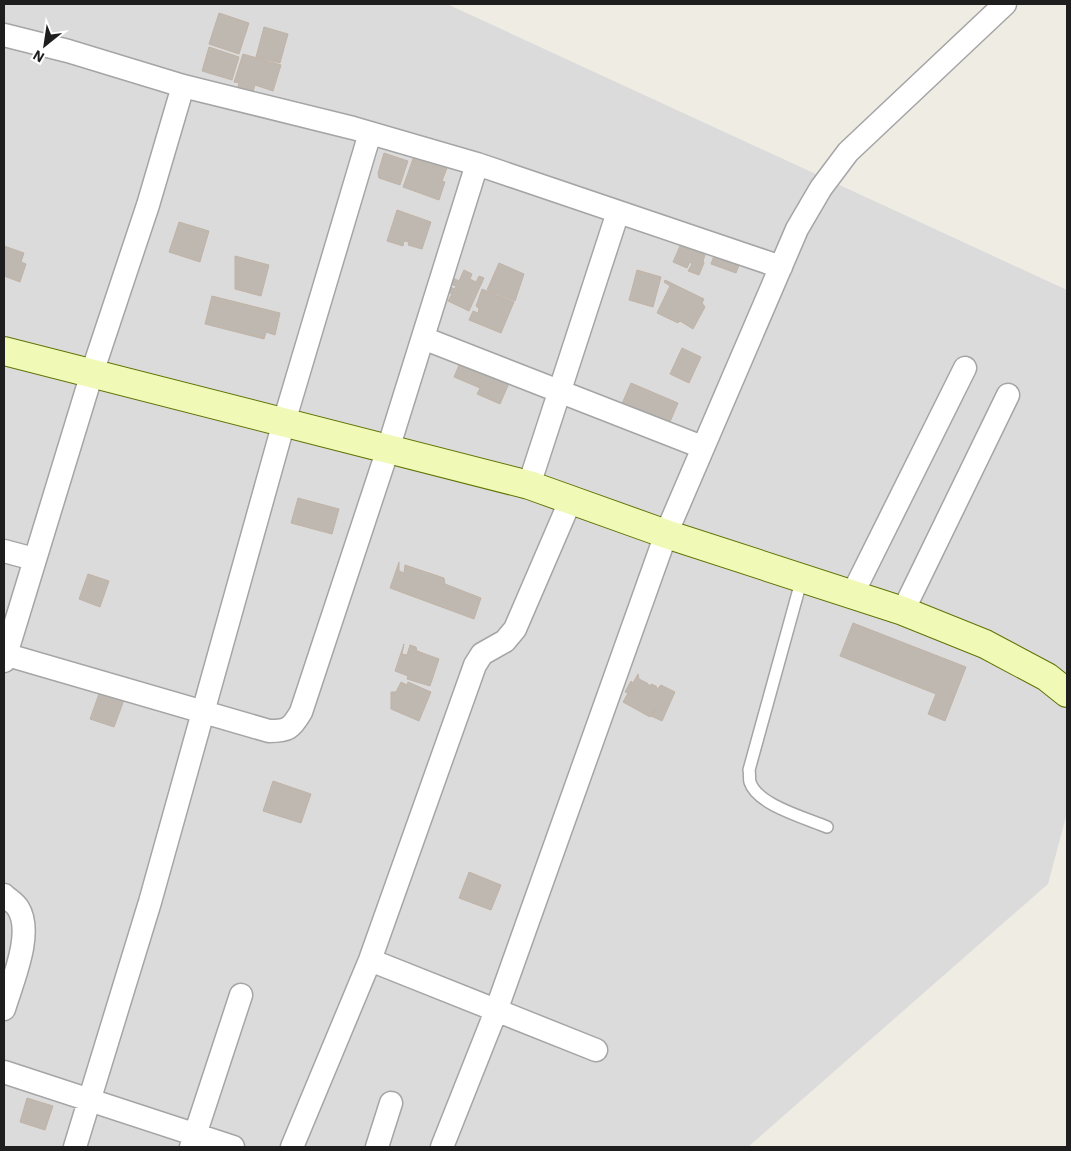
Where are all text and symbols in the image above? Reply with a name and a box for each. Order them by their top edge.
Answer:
north arrow [20,20,70,70]
text: N [30,46,47,67]

